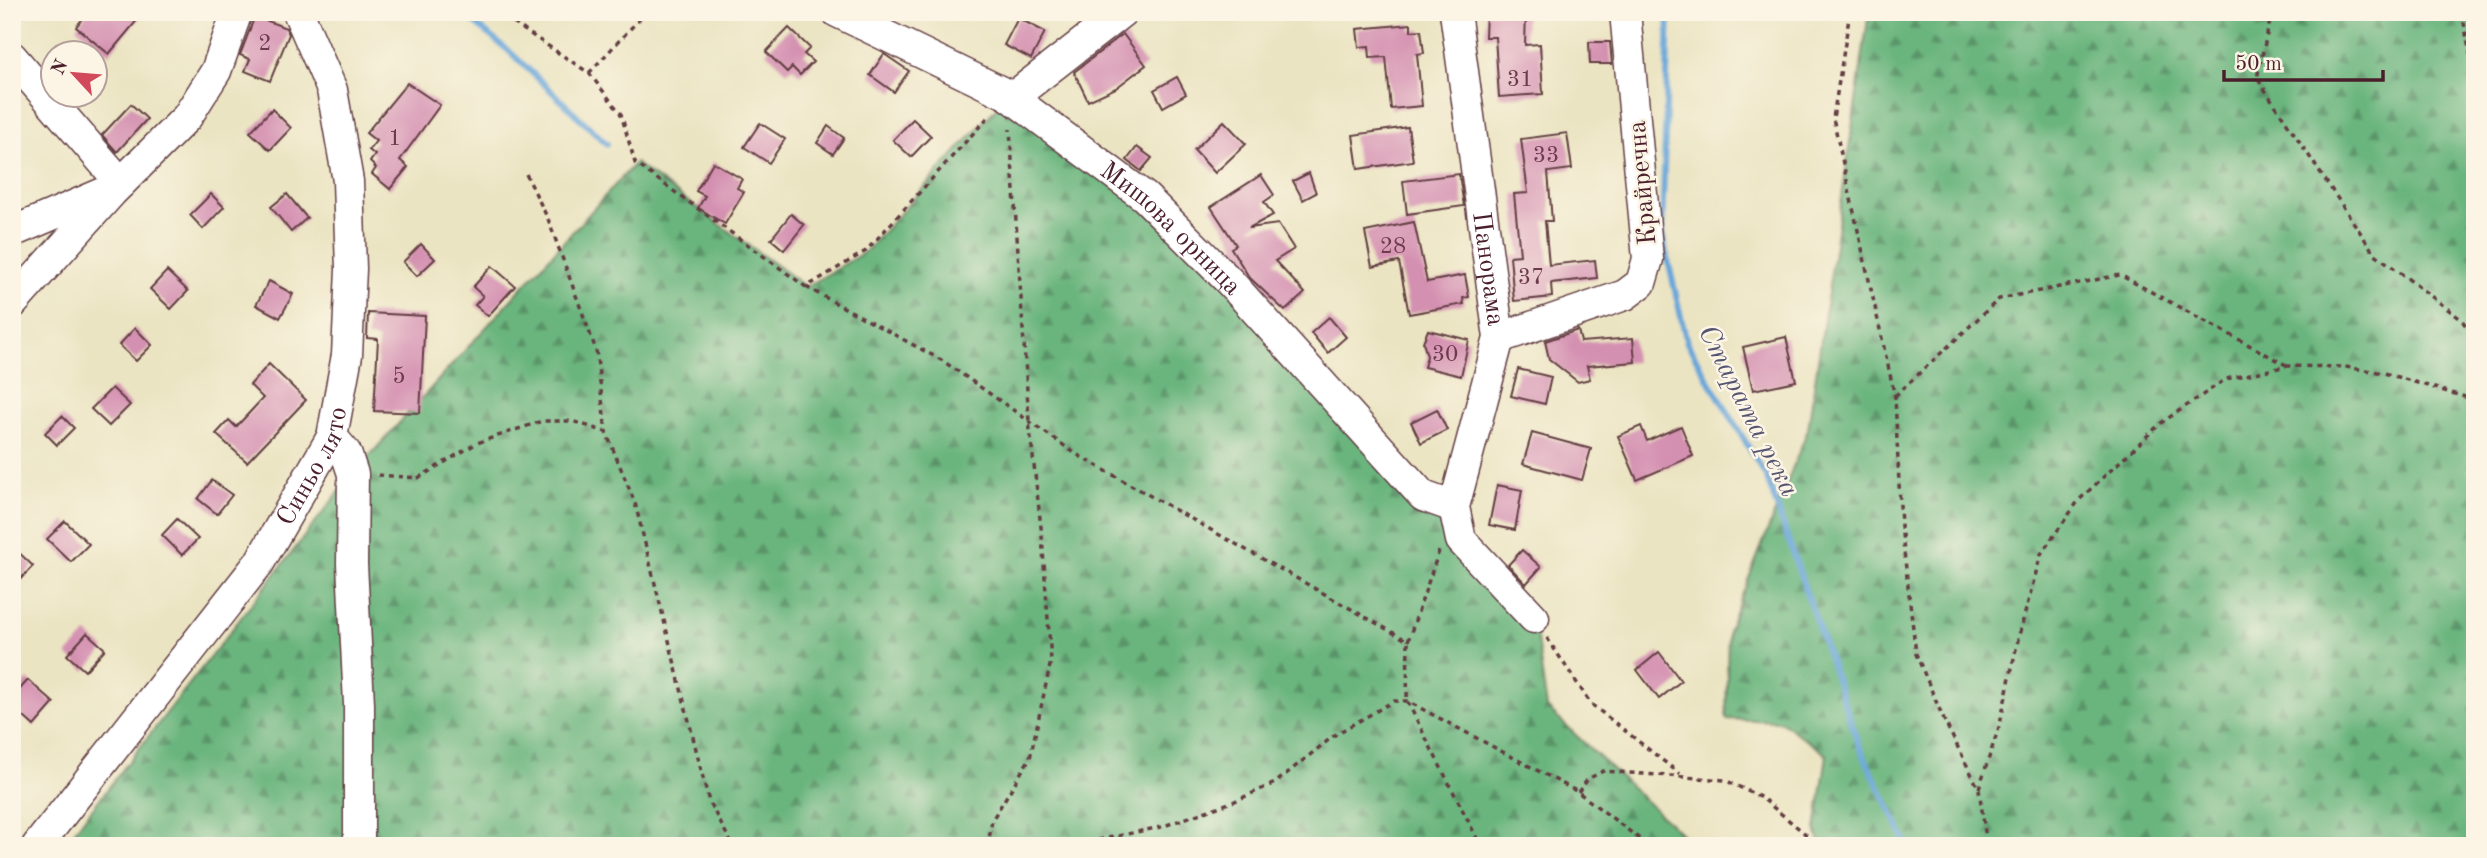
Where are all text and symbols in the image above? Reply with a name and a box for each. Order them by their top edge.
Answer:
house number: 2 [258,32,272,55]
north arrow [38,38,108,108]
scale bar [2224,38,2384,82]
text: 50 m [2235,54,2282,75]
text: N [49,57,73,78]
house number: 31 [1507,68,1533,91]
street label: Крайречна [1625,119,1661,246]
house number: 1 [388,127,402,150]
house number: 33 [1533,144,1559,167]
street label: Мишова орница [1095,158,1246,301]
street label: Панорама [1467,210,1508,328]
house number: 28 [1380,235,1406,258]
house number: 37 [1518,266,1544,289]
water label: Старата река [1692,321,1803,502]
house number: 30 [1432,343,1458,366]
house number: 5 [392,365,406,388]
street label: Синьо лято [273,405,352,530]

